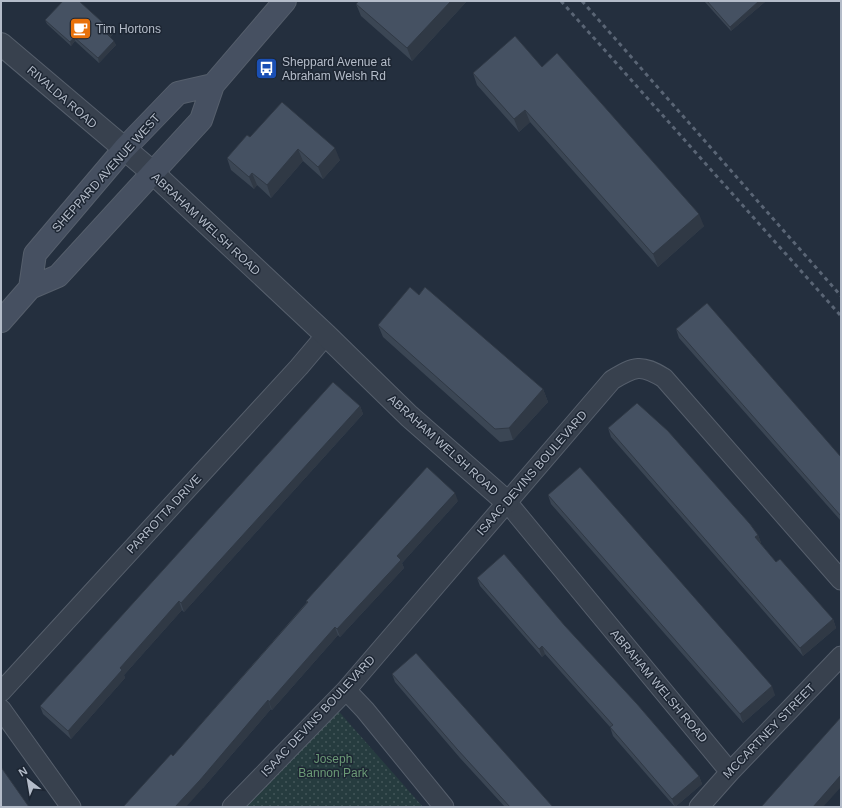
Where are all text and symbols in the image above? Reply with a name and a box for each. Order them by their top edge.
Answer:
cafe icon: Tim Hortons [67,16,93,42]
place label: Tim Hortons [96,22,161,36]
place label: Sheppard Avenue at Abraham Welsh Rd [282,55,391,83]
bus stop icon: Sheppard Avenue at Abraham Welsh Rd [254,56,280,82]
street label: RIVALDA ROAD [24,63,100,131]
street label: SHEPPARD AVENUE WEST [49,111,163,235]
street label: ABRAHAM WELSH ROAD [149,170,263,278]
street label: ABRAHAM WELSH ROAD [385,392,501,498]
street label: ISAAC DEVINS BOULEVARD [474,408,590,538]
street label: PARROTTA DRIVE [124,472,204,556]
street label: ABRAHAM WELSH ROAD [608,627,711,746]
street label: ISAAC DEVINS BOULEVARD [258,652,378,779]
street label: MCCARTNEY STREET [720,680,818,781]
park label: Joseph Bannon Park [298,752,369,780]
north arrow [8,760,48,800]
text: N [16,764,29,779]

